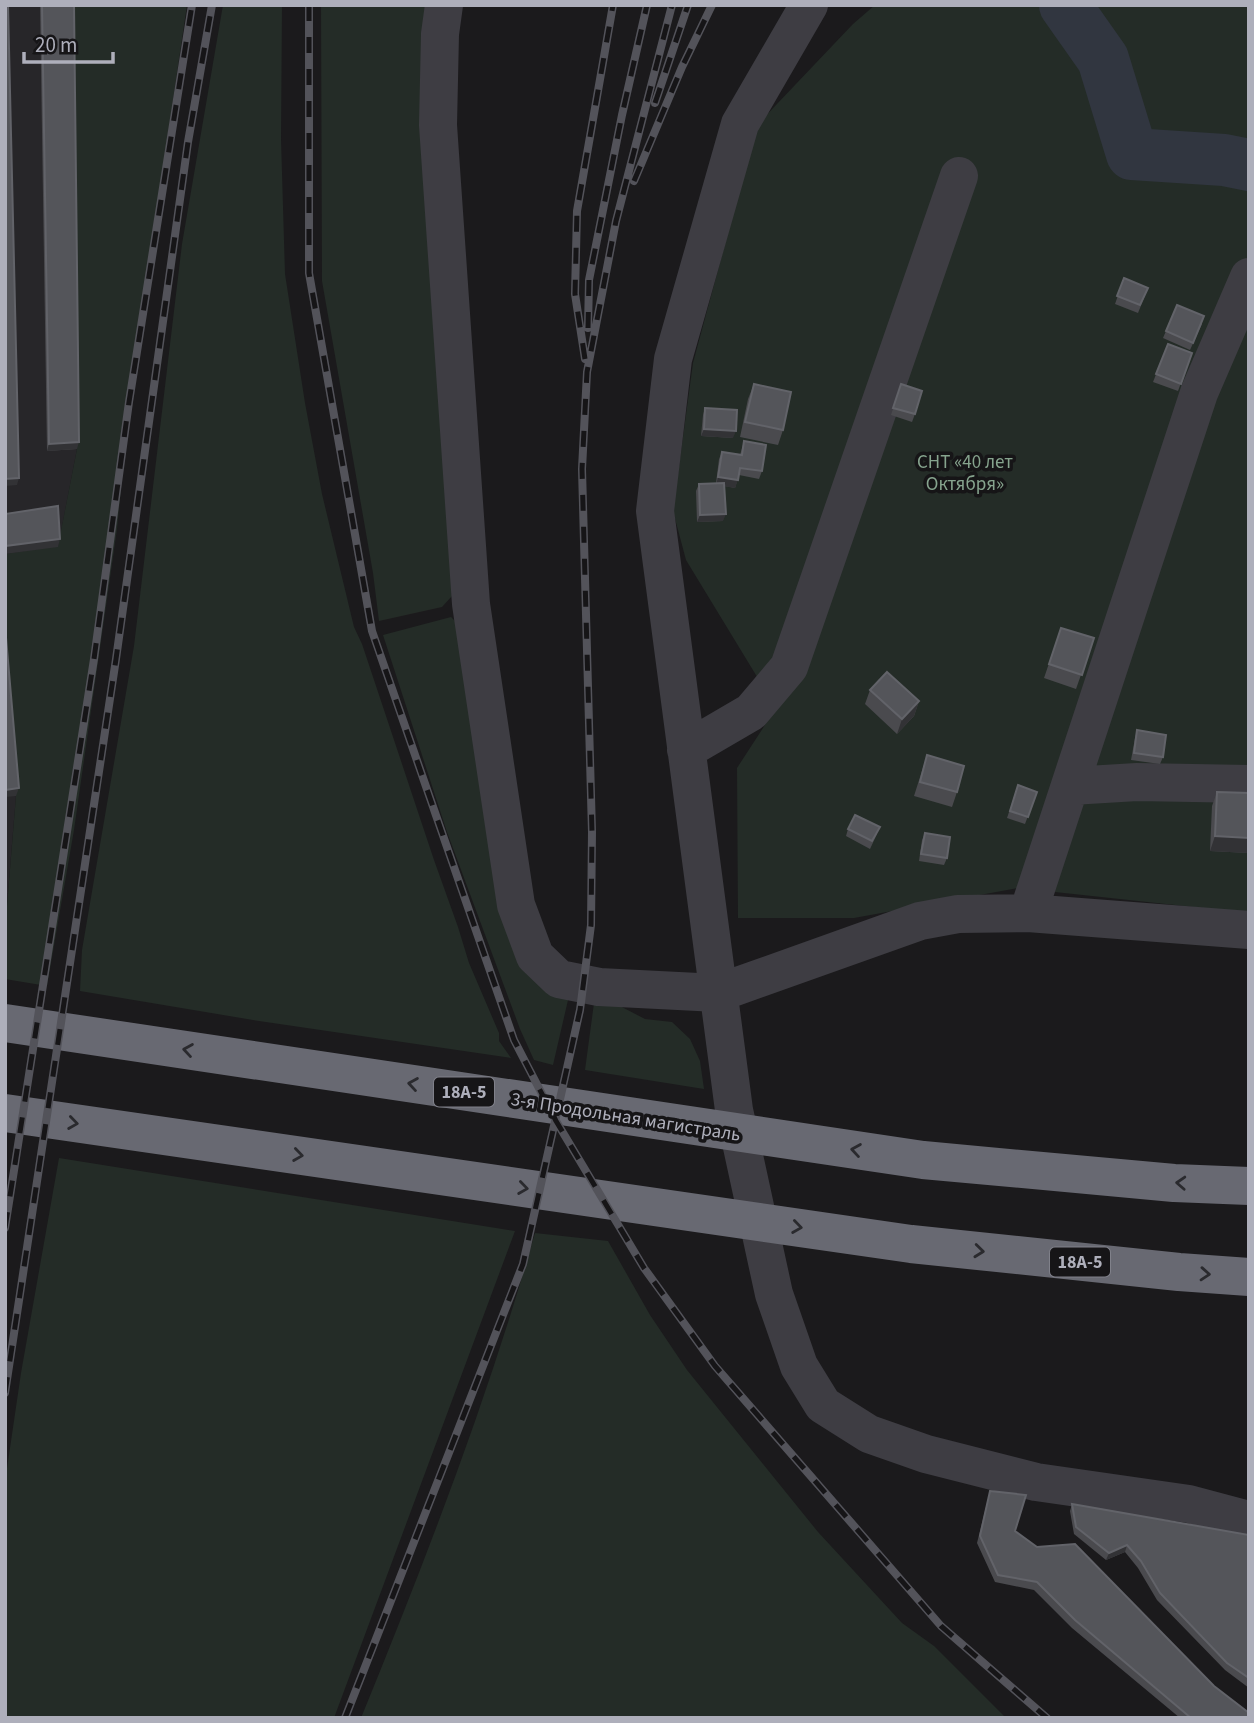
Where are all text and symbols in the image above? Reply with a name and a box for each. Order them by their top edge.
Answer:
scale bar [24,21,114,65]
text: 20 m [35,30,77,60]
park label: СНТ «40 лет Октября» [917,449,1013,498]
one-way arrow [182,1043,193,1058]
one-way arrow [407,1077,418,1092]
road number: 18А-5 [434,1078,494,1106]
street label: 3-я Продольная магистраль [509,1086,743,1149]
one-way arrow [67,1115,79,1130]
one-way arrow [850,1143,861,1158]
one-way arrow [292,1147,304,1162]
one-way arrow [1175,1176,1186,1191]
one-way arrow [517,1180,529,1195]
one-way arrow [791,1220,803,1235]
one-way arrow [974,1243,985,1258]
road number: 18А-5 [1050,1247,1110,1276]
one-way arrow [1200,1266,1211,1281]

